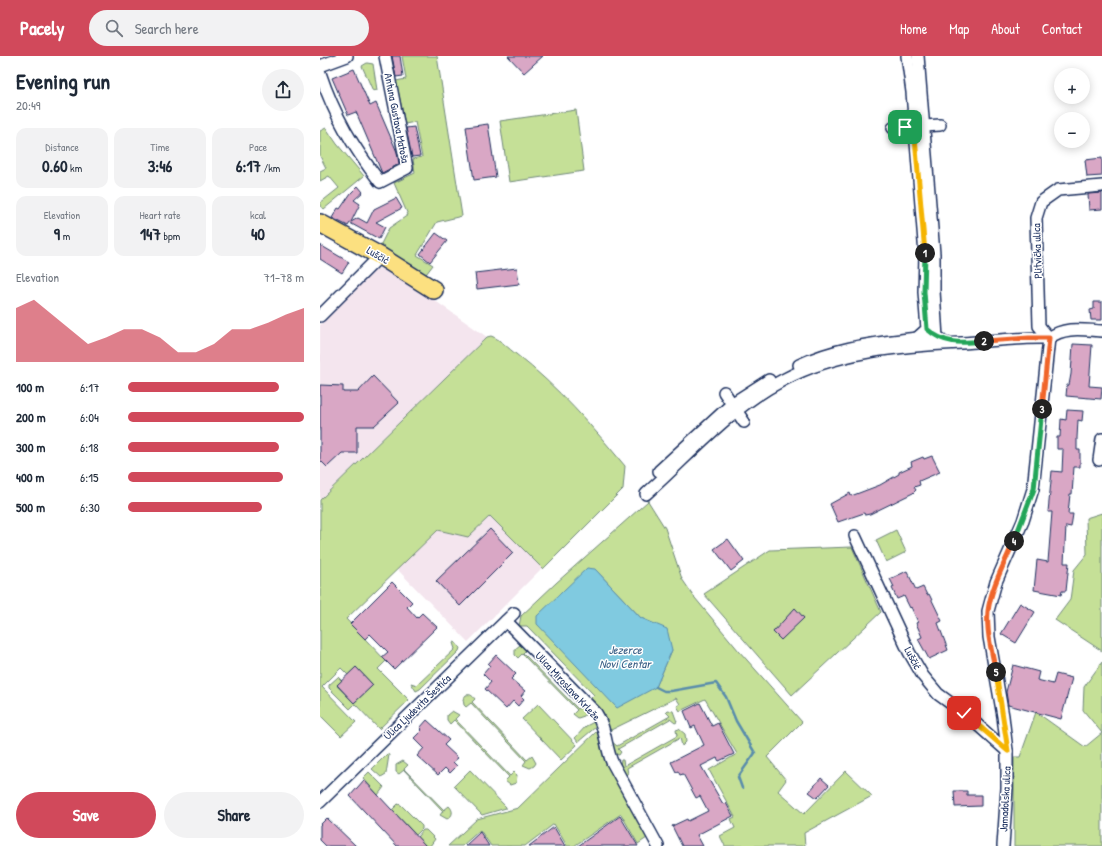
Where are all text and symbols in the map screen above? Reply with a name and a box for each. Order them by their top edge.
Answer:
search box [89,10,369,46]
text: Pacely [20,15,65,41]
icon: search [103,17,125,39]
text: Search here [135,18,199,39]
text: Home [900,19,927,38]
text: Map [949,19,969,38]
text: About [991,19,1020,38]
text: Contact [1042,19,1082,38]
text: Evening run [16,66,110,96]
map controls [1054,68,1090,148]
button: + [1054,68,1090,104]
button: share [262,69,304,111]
street label: Antuna Gustava Matoša [381,72,413,165]
text: 20:49 [16,96,41,114]
pin [888,110,922,144]
button: − [1054,112,1090,148]
icon: arrive [894,116,916,138]
text: Distance [45,140,79,154]
text: Time [150,140,170,154]
text: Pace [249,140,267,154]
text: 0.60 [42,154,68,177]
text: 3:46 [148,154,172,177]
text: 6:17 [236,154,261,177]
text: km [68,161,82,175]
text: /km [261,161,280,175]
text: Elevation [44,208,80,222]
text: Heart rate [139,208,181,222]
text: kcal [250,208,266,222]
text: 9 [54,222,60,245]
text: 147 [140,222,161,245]
text: 40 [251,222,265,245]
street label: Plitvička ulica [1029,222,1045,279]
text: m [60,229,70,243]
text: bpm [161,229,180,243]
street label: Luščić [364,243,392,267]
pin: 1 [915,243,935,263]
text: 1 [923,246,927,260]
text: Elevation [16,268,59,286]
text: 71–78 m [263,268,304,286]
pin: 2 [974,331,994,351]
text: 2 [981,334,987,348]
text: 100 m [16,378,44,396]
text: 6:17 [80,378,99,396]
pin: 3 [1032,399,1052,419]
text: 3 [1040,402,1044,416]
text: 200 m [16,408,46,426]
text: 6:04 [80,408,99,426]
text: 300 m [16,438,45,456]
text: 6:18 [80,438,99,456]
text: 400 m [16,468,44,486]
text: 6:15 [80,468,98,486]
text: 500 m [16,498,45,516]
text: 6:30 [80,498,100,516]
pin: 4 [1004,531,1024,551]
text: 4 [1012,534,1016,548]
water label: Jezerce Novi Centar [599,641,652,672]
street label: Luščić [901,644,925,672]
street label: Ulica Miroslava Krleže [532,649,604,724]
pin: 5 [986,662,1006,682]
text: 5 [994,665,998,679]
street label: Ulica Ljudevita Šestića [380,671,454,743]
pin [947,696,981,730]
icon: check [953,702,975,724]
street label: Jamadolska ulica [996,765,1014,832]
button: Save [16,792,156,838]
button: Share [164,792,304,838]

